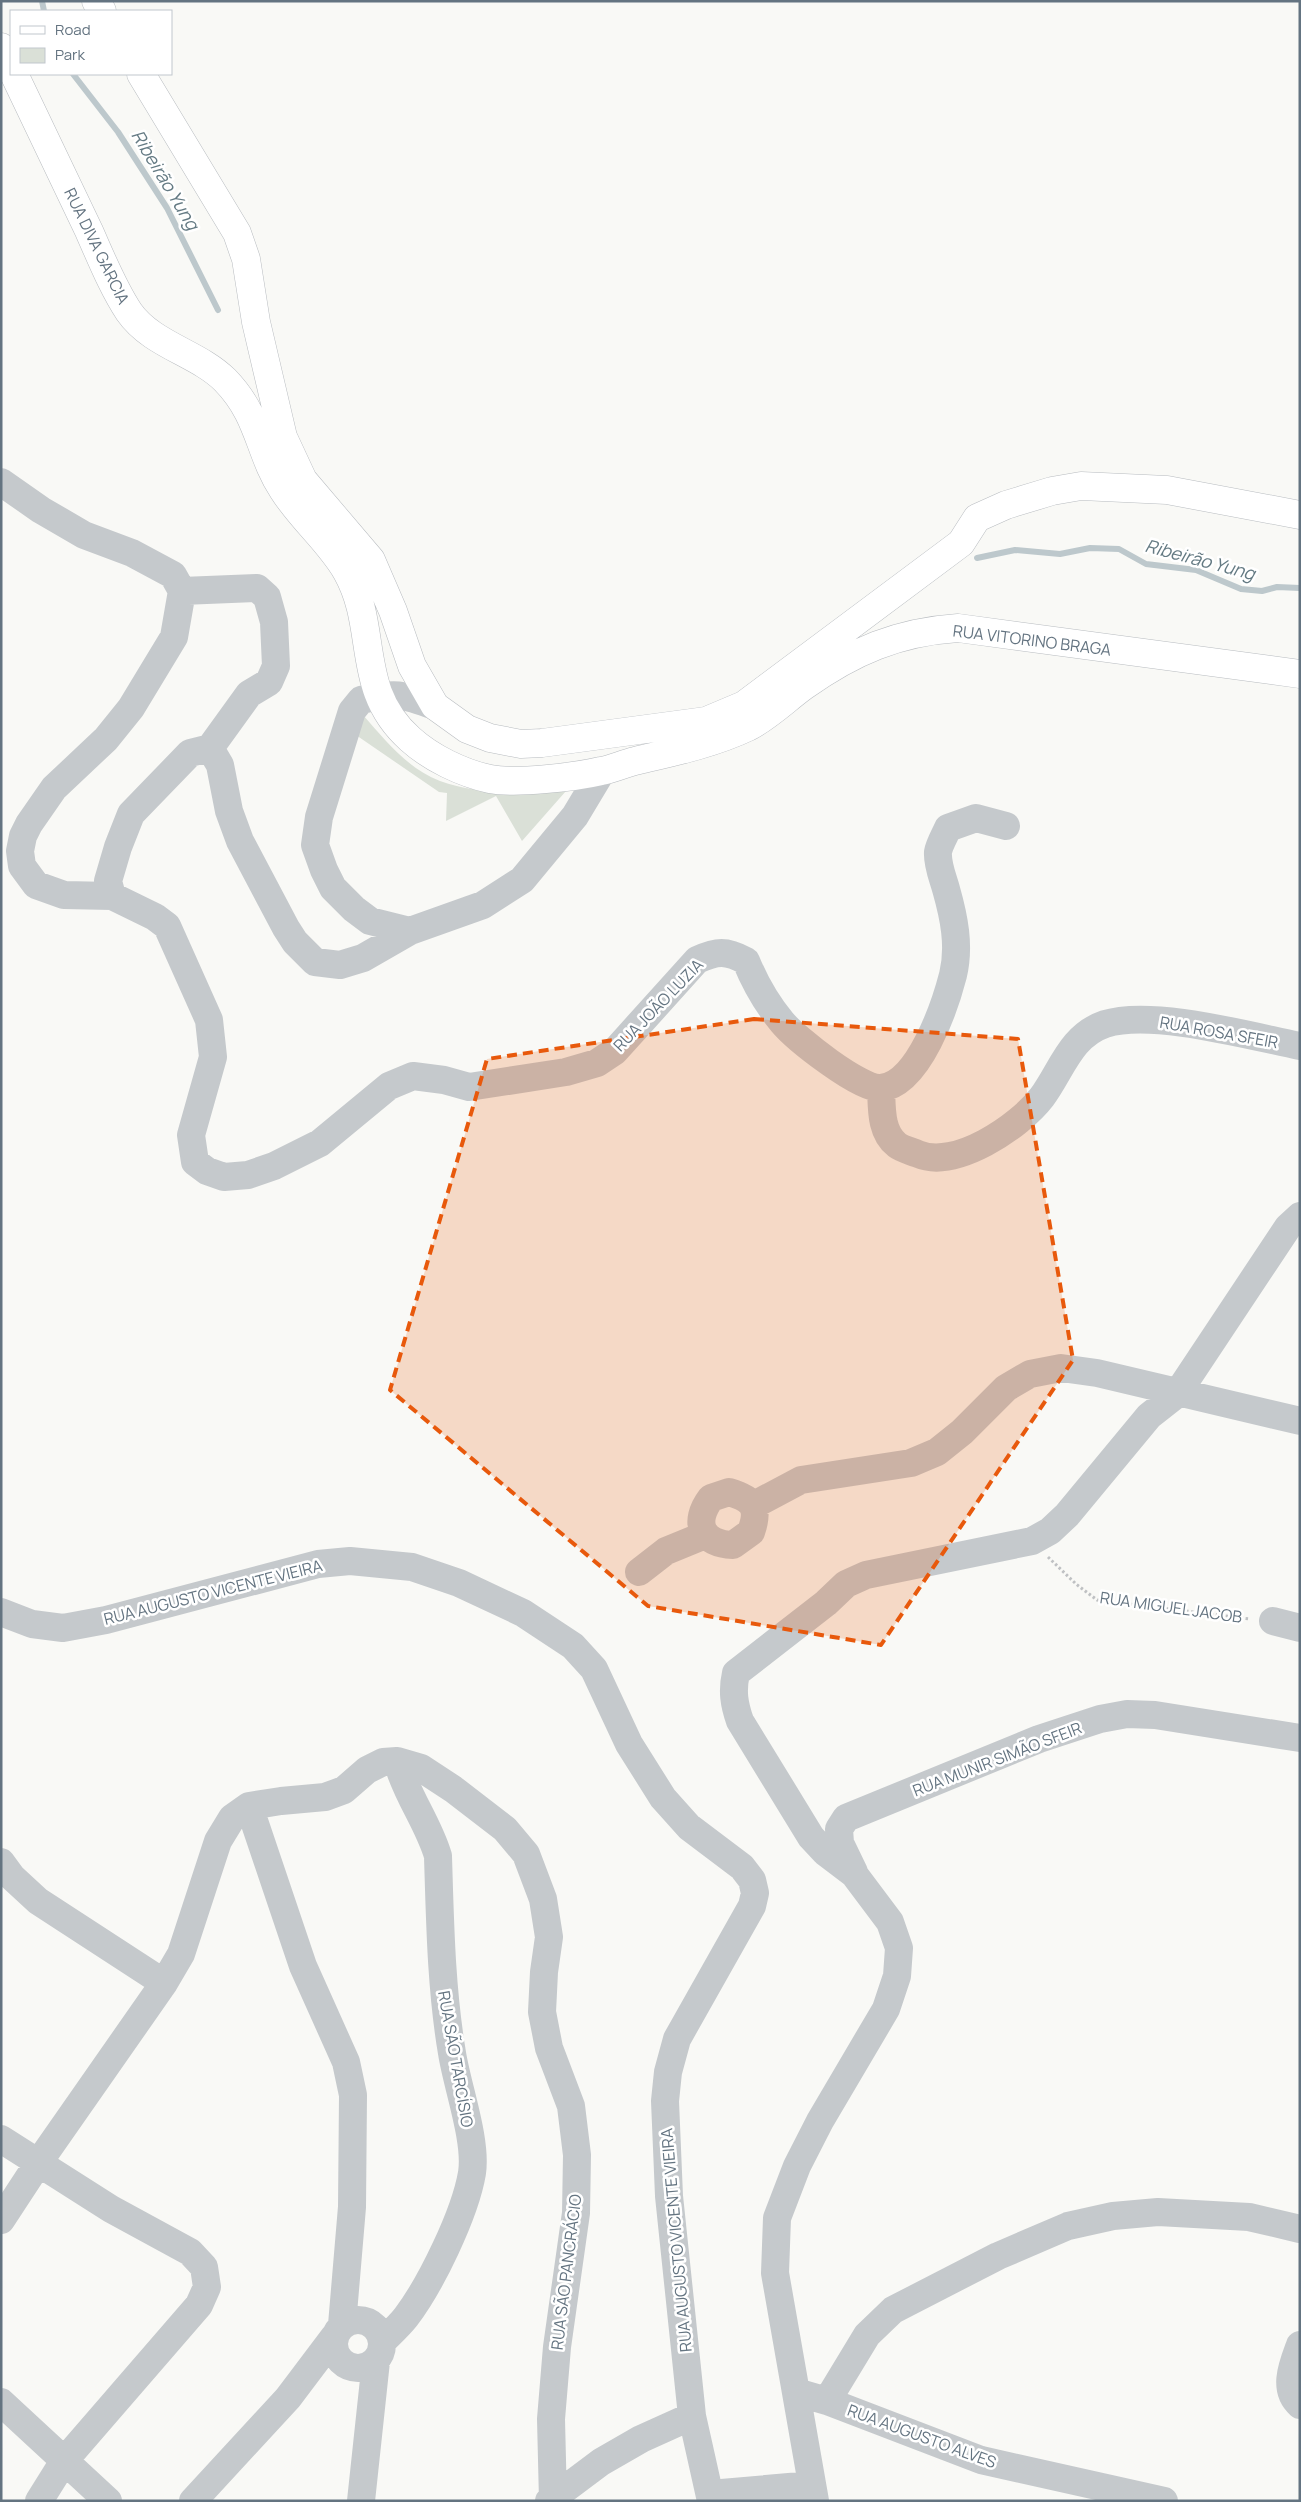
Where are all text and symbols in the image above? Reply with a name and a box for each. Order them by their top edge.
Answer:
legend [10,10,172,75]
text: Road [55,19,91,40]
text: Park [55,44,85,65]
water label: Ribeirão Yung [127,125,206,235]
street label: RUA DIVA GARCIA [59,184,135,308]
water label: Ribeirão Yung [1143,533,1259,586]
street label: RUA VITORINO BRAGA [952,619,1112,661]
street label: RUA JOÃO LUZIA [608,954,708,1056]
street label: RUA ROSA SFEIR [1158,1011,1280,1053]
street label: RUA AUGUSTO VICENTE VIEIRA [101,1554,325,1630]
street label: RUA MIGUEL JACOB [1099,1586,1244,1628]
street label: RUA MUNIR SIMÃO SFEIR [909,1717,1085,1801]
street label: RUA SÃO TARCÍSIO [433,1989,479,2129]
street label: RUA AUGUSTO VICENTE VIEIRA [655,2127,697,2353]
street label: RUA SÃO PANCRÁCIO [546,2192,587,2351]
street label: RUA AUGUSTO ALVES [845,2399,999,2473]

